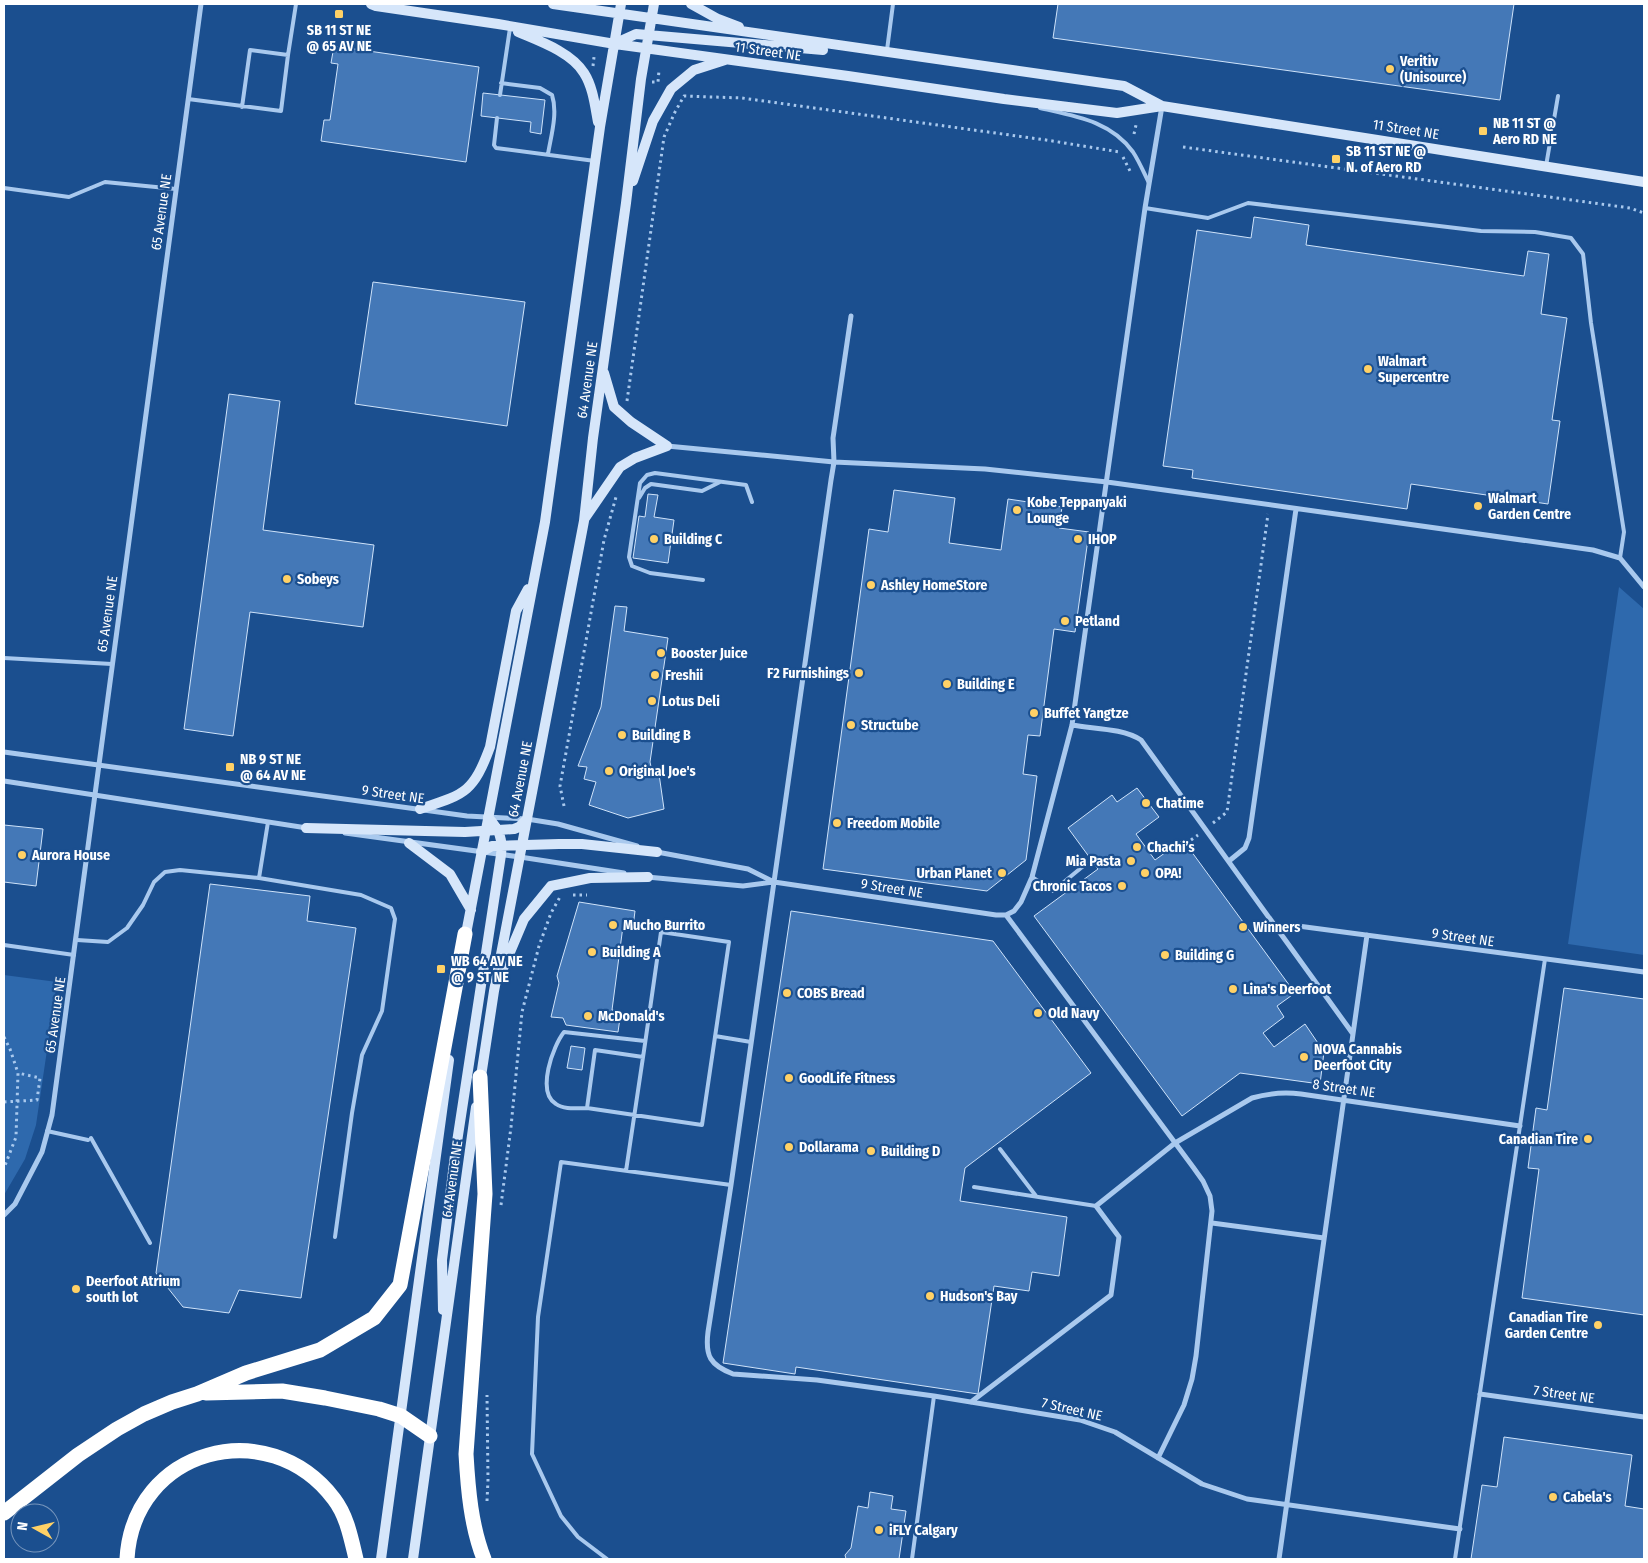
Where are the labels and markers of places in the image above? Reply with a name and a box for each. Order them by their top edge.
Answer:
marker: SB 11 ST NE @ 65 AV NE [333,8,345,20]
place label: SB 11 ST NE @ 65 AV NE [306,22,372,55]
place label: Veritiv (Unisource) [1399,53,1466,86]
marker: Veritiv (Unisource) [1384,63,1396,75]
place label: NB 11 ST @ Aero RD NE [1492,115,1557,148]
marker: NB 11 ST @ Aero RD NE [1477,125,1489,137]
place label: SB 11 ST NE @ N. of Aero RD [1346,143,1426,176]
marker: SB 11 ST NE @ N. of Aero RD [1330,153,1342,165]
place label: Walmart Supercentre [1378,353,1449,386]
marker: Walmart Supercentre [1362,363,1374,375]
place label: Walmart Garden Centre [1488,490,1571,523]
place label: Kobe Teppanyaki Lounge [1027,494,1127,527]
marker: Walmart Garden Centre [1472,500,1484,512]
marker: Kobe Teppanyaki Lounge [1011,504,1023,516]
place label: Building C [664,531,723,548]
place label: IHOP [1088,531,1117,548]
marker: Building C [648,533,660,545]
marker: IHOP [1072,533,1084,545]
place label: Sobeys [297,571,339,588]
marker: Sobeys [281,573,293,585]
place label: Ashley HomeStore [880,577,987,594]
marker: Ashley HomeStore [865,579,877,591]
place label: Petland [1075,613,1120,630]
marker: Petland [1059,615,1071,627]
place label: Booster Juice [671,645,748,662]
marker: Booster Juice [655,647,667,659]
place label: F2 Furnishings [767,665,849,682]
place label: Freshii [665,667,704,684]
marker: F2 Furnishings [853,667,865,679]
marker: Freshii [649,669,661,681]
place label: Building E [957,676,1015,693]
marker: Building E [941,678,953,690]
place label: Lotus Deli [662,693,720,710]
marker: Lotus Deli [646,695,658,707]
place label: Buffet Yangtze [1044,705,1129,722]
marker: Buffet Yangtze [1028,707,1040,719]
place label: Structube [861,717,919,734]
marker: Structube [845,719,857,731]
place label: Building B [632,727,691,744]
marker: Building B [616,729,628,741]
place label: NB 9 ST NE @ 64 AV NE [240,751,306,784]
marker: NB 9 ST NE @ 64 AV NE [224,761,236,773]
place label: Original Joe's [619,763,696,780]
marker: Original Joe's [603,765,615,777]
place label: Chatime [1156,795,1204,812]
marker: Chatime [1140,797,1152,809]
place label: Freedom Mobile [847,815,940,832]
marker: Freedom Mobile [831,817,843,829]
place label: Chachi’s [1147,839,1195,856]
marker: Chachi’s [1131,841,1143,853]
place label: Aurora House [31,847,110,864]
marker: Aurora House [16,849,28,861]
place label: Mia Pasta [1066,853,1121,870]
marker: Mia Pasta [1125,855,1137,867]
place label: Urban Planet [916,865,993,882]
place label: OPA! [1155,865,1181,882]
marker: Urban Planet [996,867,1008,879]
marker: OPA! [1139,867,1151,879]
place label: Chronic Tacos [1033,878,1112,895]
marker: Chronic Tacos [1116,880,1128,892]
place label: Mucho Burrito [623,917,706,934]
marker: Mucho Burrito [607,919,619,931]
place label: Winners [1253,919,1300,936]
marker: Winners [1237,921,1249,933]
place label: Building A [602,944,661,961]
marker: Building A [586,946,598,958]
place label: Building G [1175,947,1234,964]
marker: Building G [1159,949,1171,961]
place label: WB 64 AV NE @ 9 ST NE [451,953,523,986]
marker: WB 64 AV NE @ 9 ST NE [435,963,447,975]
place label: Lina's Deerfoot [1243,981,1332,998]
marker: Lina's Deerfoot [1227,983,1239,995]
place label: COBS Bread [797,985,865,1002]
marker: COBS Bread [781,987,793,999]
place label: Old Navy [1048,1005,1100,1022]
marker: Old Navy [1032,1007,1044,1019]
place label: McDonald's [598,1008,665,1025]
marker: McDonald's [582,1010,594,1022]
place label: NOVA Cannabis Deerfoot City [1314,1041,1402,1074]
marker: NOVA Cannabis Deerfoot City [1298,1051,1310,1063]
place label: GoodLife Fitness [799,1070,895,1087]
marker: GoodLife Fitness [783,1072,795,1084]
place label: Canadian Tire [1499,1131,1578,1148]
marker: Canadian Tire [1582,1133,1594,1145]
place label: Dollarama [799,1139,859,1156]
marker: Dollarama [783,1141,795,1153]
place label: Building D [881,1143,940,1160]
marker: Building D [865,1145,877,1157]
place label: Deerfoot Atrium south lot [86,1273,180,1306]
marker: Deerfoot Atrium south lot [70,1283,82,1295]
place label: Hudson's Bay [940,1288,1018,1305]
marker: Hudson's Bay [924,1290,936,1302]
place label: Canadian Tire Garden Centre [1505,1309,1588,1342]
marker: Canadian Tire Garden Centre [1592,1319,1604,1331]
place label: Cabela's [1563,1489,1612,1506]
marker: Cabela's [1547,1491,1559,1503]
place label: iFLY Calgary [889,1522,958,1539]
marker: iFLY Calgary [873,1524,885,1536]

